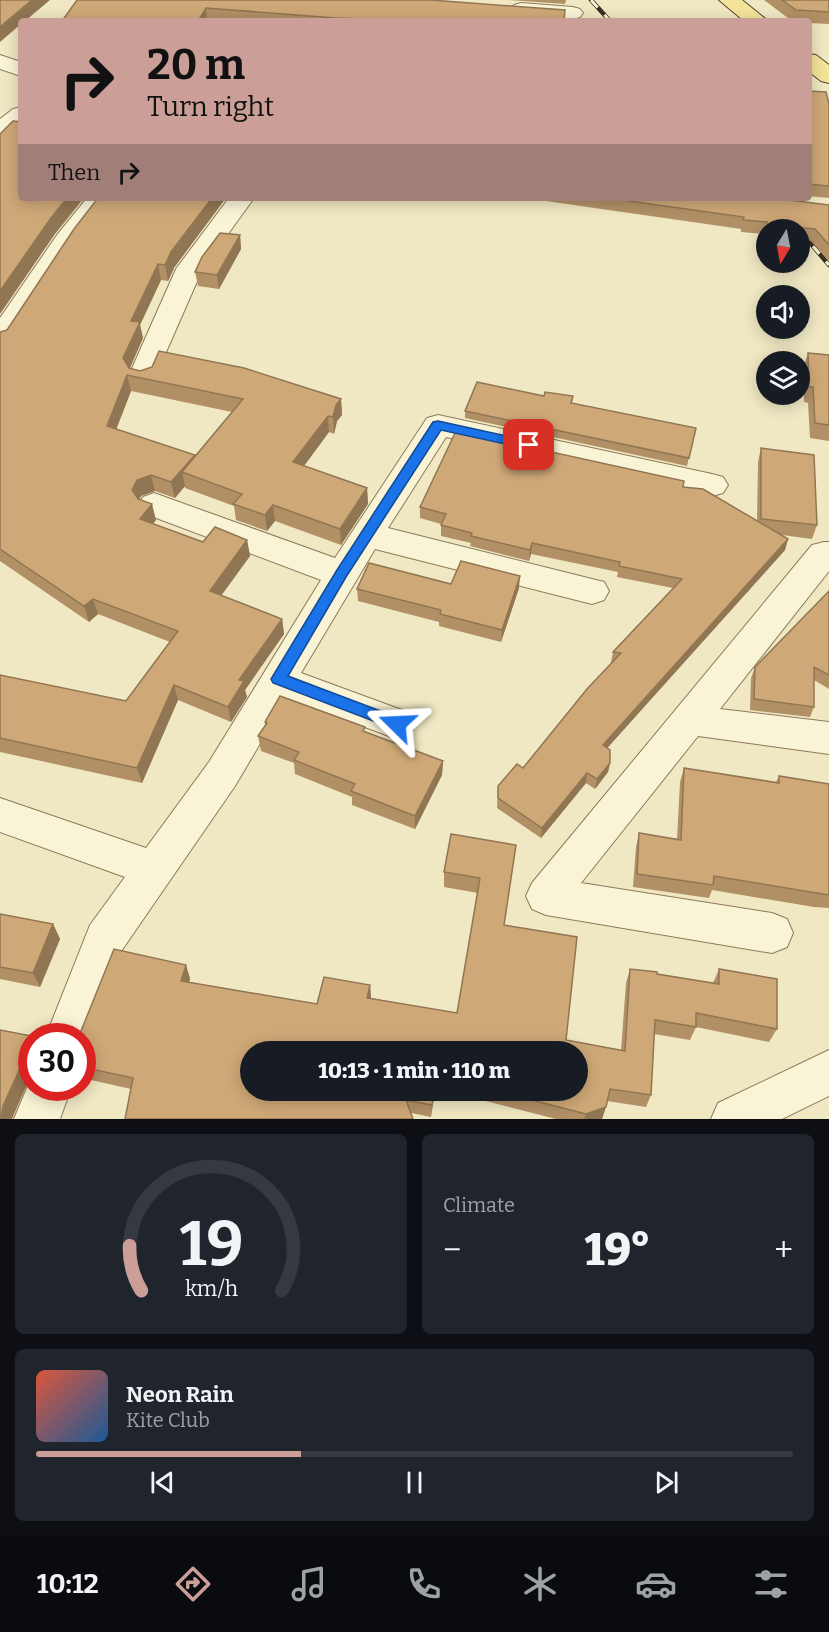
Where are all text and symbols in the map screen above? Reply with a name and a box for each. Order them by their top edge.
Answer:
text: 20 m [147,40,245,90]
icon: right [48,42,126,120]
text: Turn right [147,91,274,123]
icon: right [112,156,145,189]
text: Then [48,159,100,186]
north arrow [756,219,810,273]
map controls [756,219,810,405]
button: sound [756,285,810,339]
button: layers [756,351,810,405]
pin [503,419,554,470]
icon: arrive [512,428,545,461]
position arrow [365,692,429,756]
speed limit sign: 30 [18,1023,96,1101]
text: 10:13 · 1 min · 110 m [318,1057,510,1084]
text: Climate [443,1193,515,1217]
text: 19 [179,1207,243,1282]
text: 19° [585,1223,651,1277]
text: − [443,1230,461,1270]
text: + [774,1230,793,1270]
text: km/h [184,1276,238,1302]
text: Neon Rain [126,1381,234,1408]
text: Kite Club [126,1408,210,1432]
icon: previous [146,1466,179,1499]
icon: pause [398,1466,431,1499]
icon: next [650,1466,683,1499]
icon: directions [172,1563,214,1605]
icon: music [288,1563,330,1605]
icon: phone [403,1563,445,1605]
icon: climate [519,1563,561,1605]
icon: car [635,1563,677,1605]
icon: filters [750,1563,792,1605]
text: 10:12 [37,1568,99,1600]

